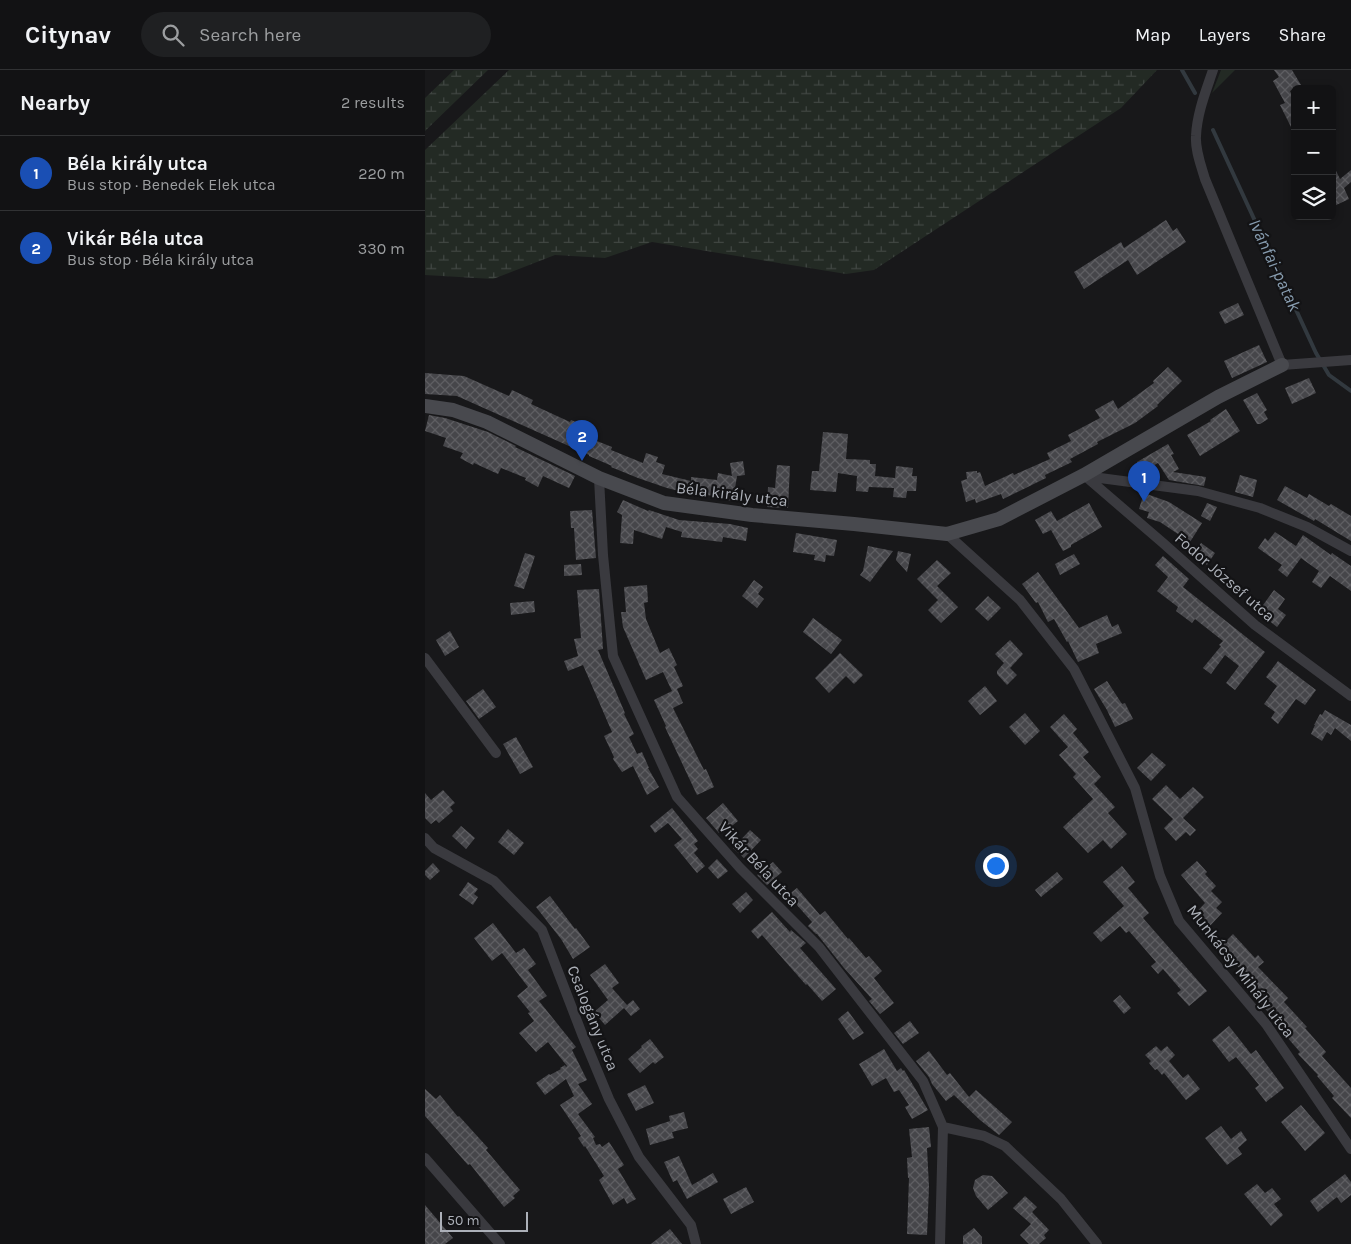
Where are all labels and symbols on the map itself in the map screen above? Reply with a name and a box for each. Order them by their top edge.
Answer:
water label: Ivánfai-patak [1244,215,1306,316]
pin: 2 [566,420,598,461]
pin: 1 [1128,461,1160,502]
street label: Béla király utca [675,478,789,510]
street label: Fodor József utca [1171,529,1279,625]
street label: Vikár Béla utca [715,818,803,910]
your location [983,853,1009,879]
street label: Munkácsy Mihály utca [1183,901,1299,1041]
street label: Csalogány utca [563,963,623,1073]
scale bar [440,1209,527,1232]

